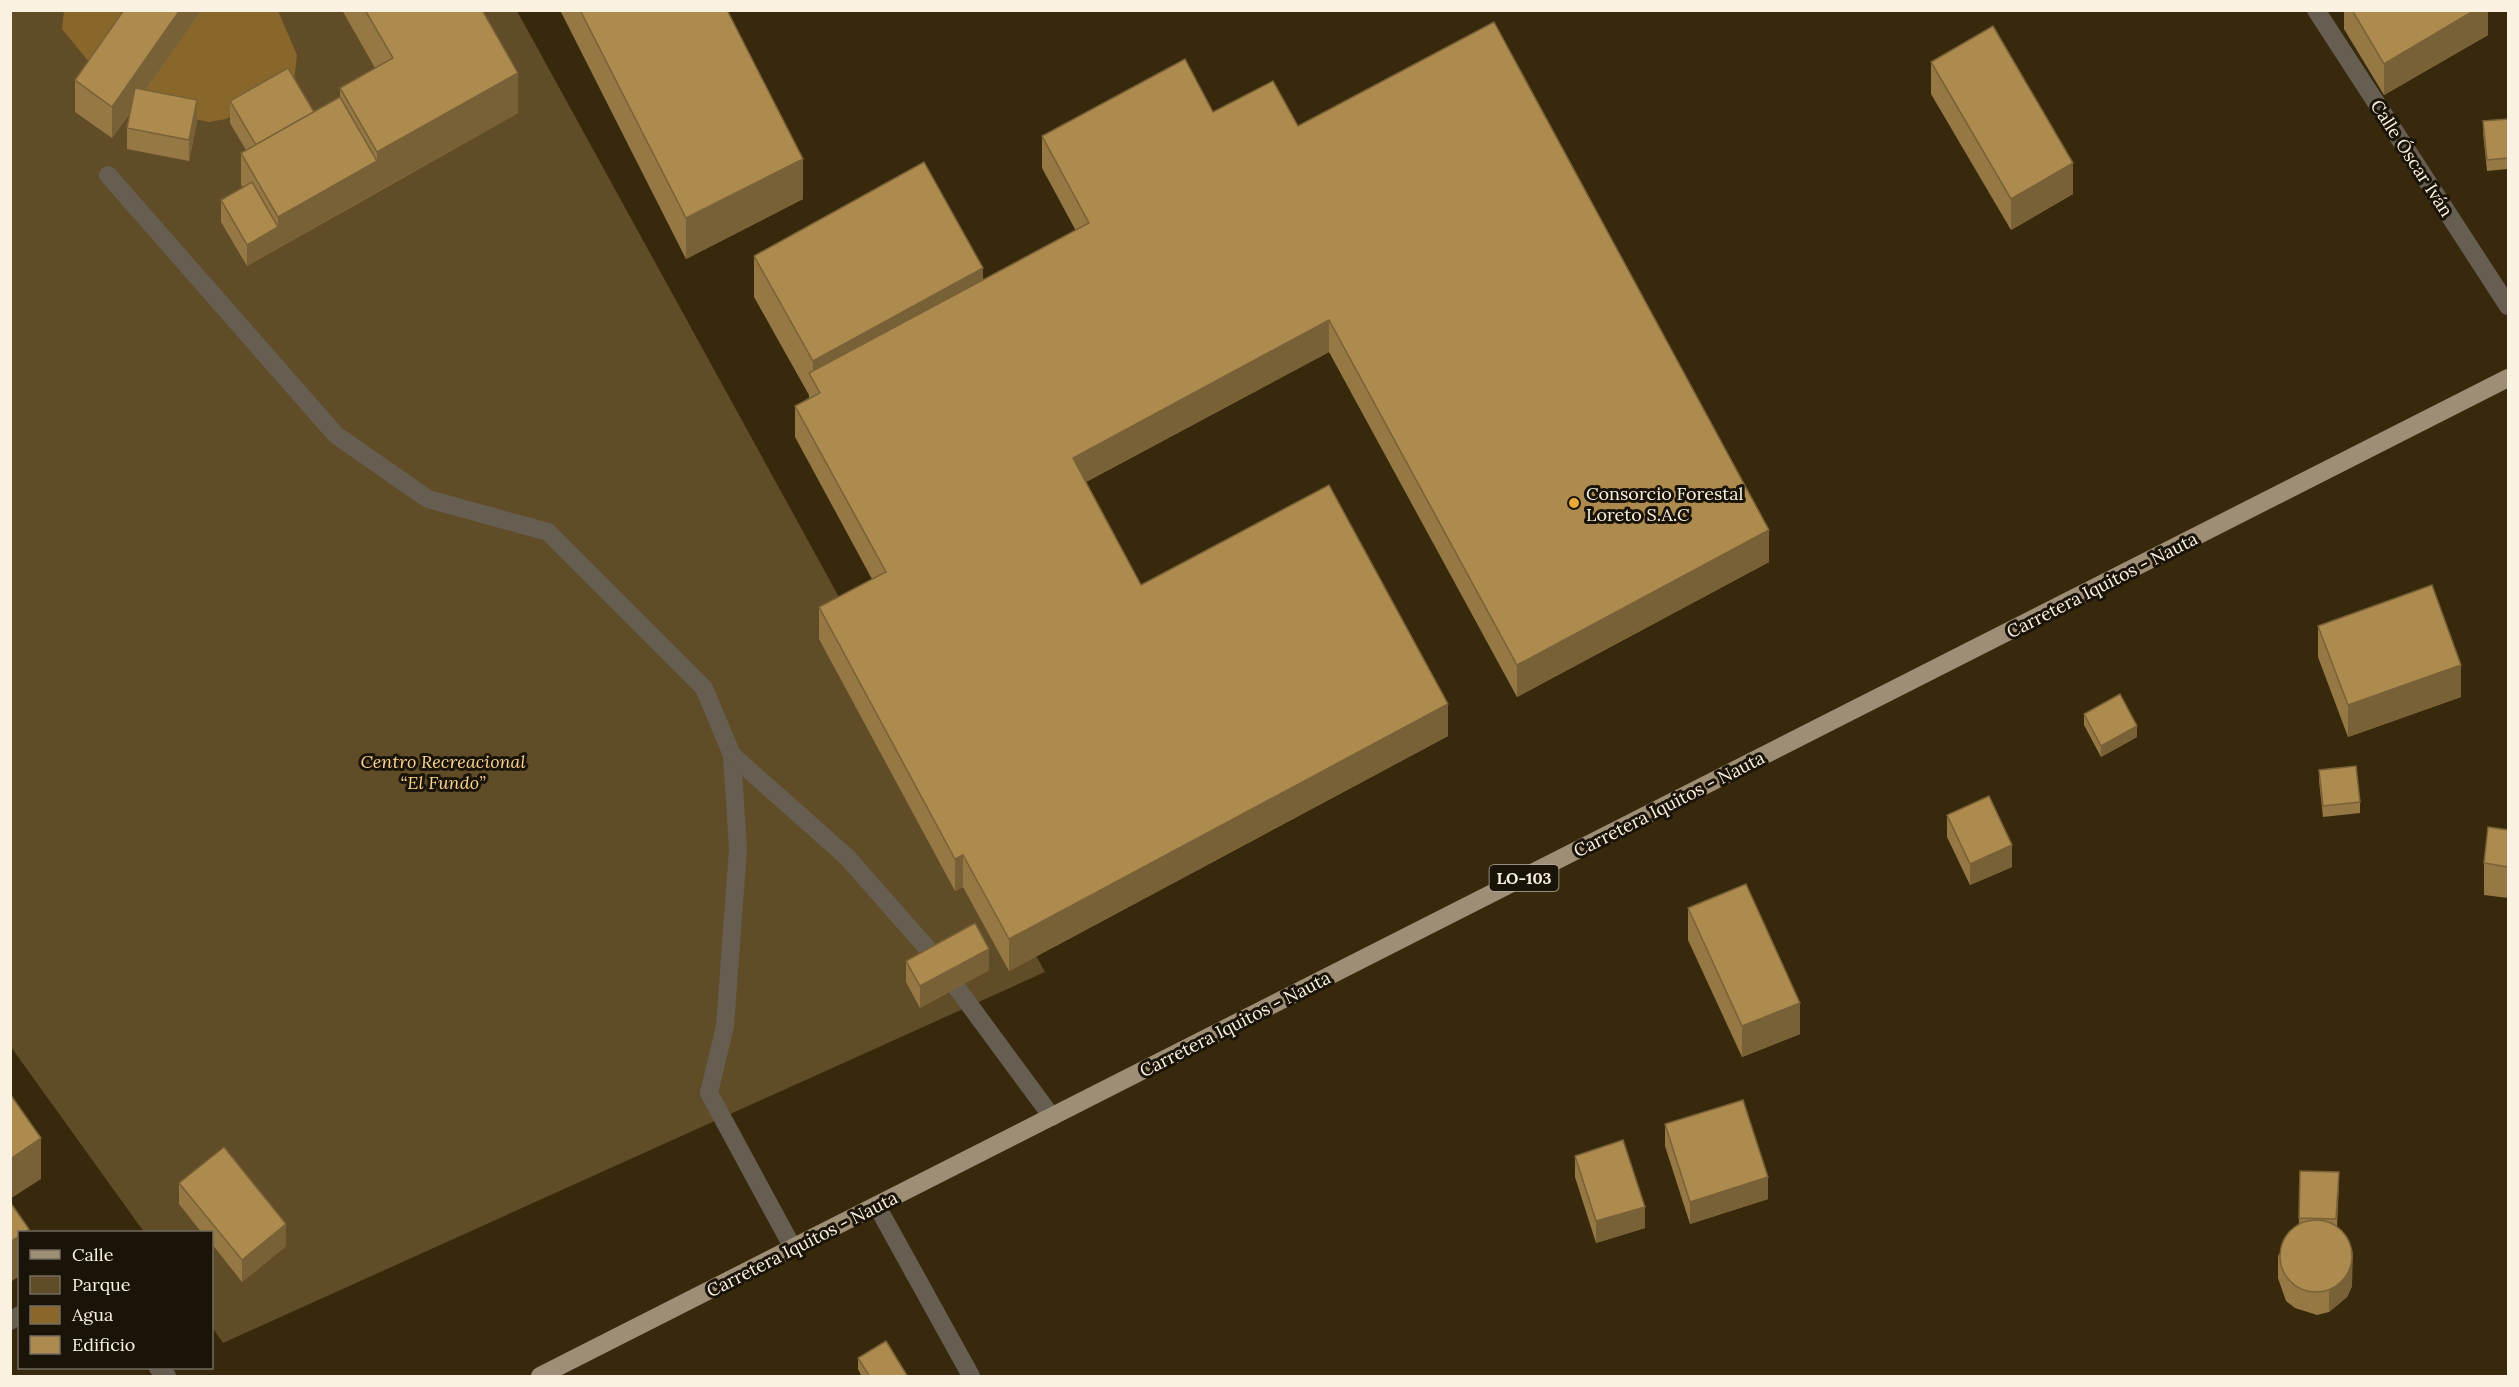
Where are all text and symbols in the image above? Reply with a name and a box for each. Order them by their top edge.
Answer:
street label: Calle Óscar Iván [2366,95,2458,221]
place label: Consorcio Forestal Loreto S.A.C [1586,482,1744,526]
marker: Consorcio Forestal Loreto S.A.C [1567,496,1581,510]
street label: Carretera Iquitos - Nauta [2003,527,2201,643]
street label: Carretera Iquitos - Nauta [1570,746,1768,862]
park label: Centro Recreacional “El Fundo” [360,750,526,794]
road number: LO-103 [1490,865,1558,891]
street label: Carretera Iquitos - Nauta [1136,966,1334,1082]
street label: Carretera Iquitos - Nauta [703,1186,901,1302]
legend [18,1231,213,1369]
text: Calle [72,1243,114,1266]
text: Parque [72,1273,131,1296]
text: Agua [71,1303,113,1326]
text: Edificio [72,1333,135,1356]

